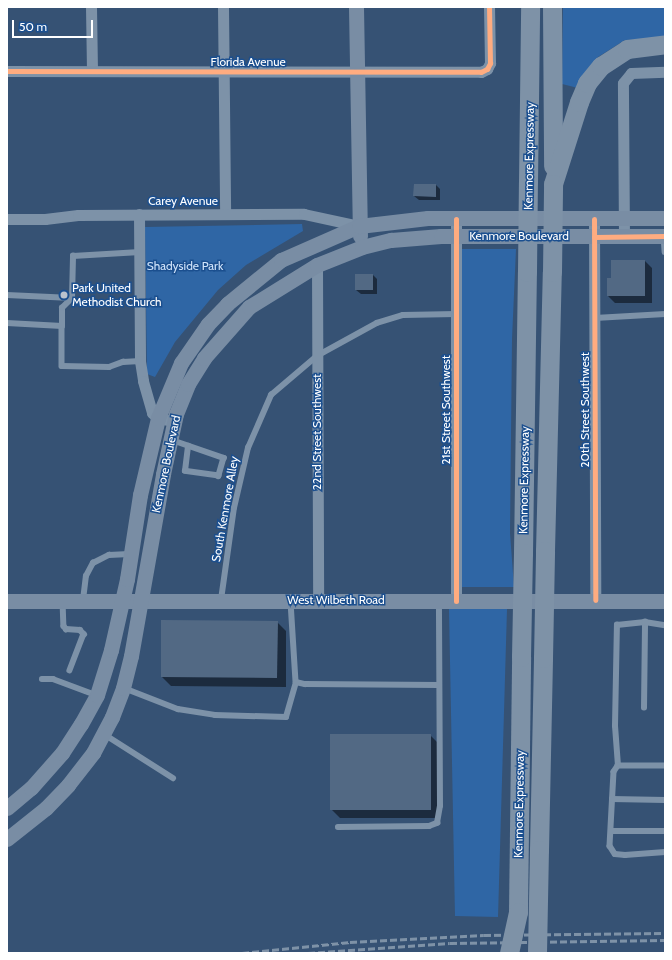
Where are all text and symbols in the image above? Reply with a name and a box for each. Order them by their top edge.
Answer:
scale bar [14,12,95,38]
text: 50 m [19,19,47,34]
street label: Florida Avenue [210,55,286,69]
street label: Kenmore Expressway [521,102,537,210]
street label: Carey Avenue [148,194,218,208]
street label: Kenmore Boulevard [469,229,569,243]
park label: Shadyside Park [147,259,223,273]
place label: Park United Methodist Church [72,281,162,309]
marker: Park United Methodist Church [59,290,69,300]
street label: 20th Street Southwest [578,352,592,468]
street label: 21st Street Southwest [439,355,453,465]
street label: 22nd Street Southwest [310,374,324,490]
street label: Kenmore Boulevard [149,414,183,514]
street label: Kenmore Expressway [516,426,532,534]
street label: South Kenmore Alley [209,455,241,563]
street label: West Wilbeth Road [287,593,385,607]
street label: Kenmore Expressway [511,750,527,858]

